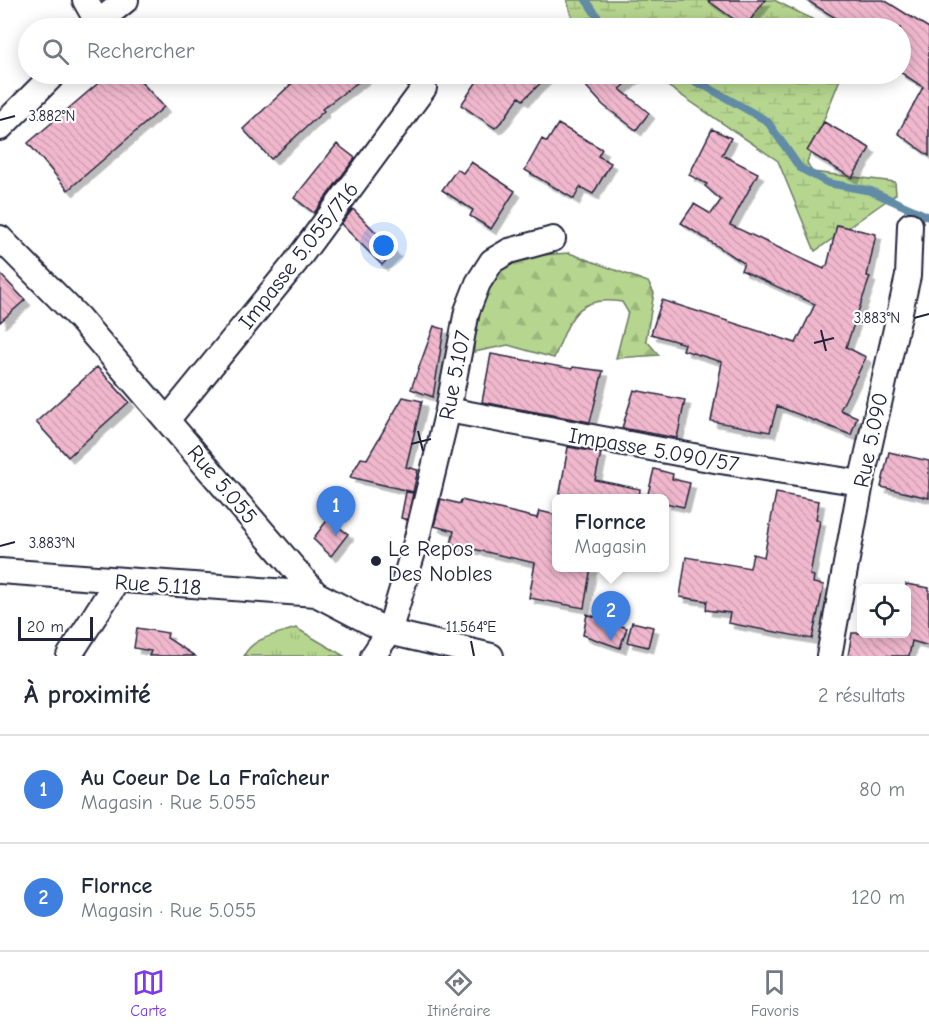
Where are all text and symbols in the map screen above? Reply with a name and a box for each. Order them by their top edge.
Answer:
search box [18,18,911,84]
icon: search [39,35,72,68]
text: Rechercher [87,38,195,64]
text: 3.882°N [29,107,75,125]
street label: Impasse 5.055/716 [233,177,364,334]
your location [369,231,398,260]
text: 3.883°N [854,309,900,327]
street label: Rue 5.107 [434,328,476,422]
street label: Rue 5.090 [848,390,894,490]
street label: Impasse 5.090/57 [567,422,741,478]
street label: Rue 5.055 [182,440,263,529]
pin: 1 [316,486,356,536]
popup [552,494,669,572]
text: Flornce [575,509,646,535]
text: 3.883°N [29,534,75,552]
text: Magasin [575,535,646,558]
place label: Le Repos Des Nobles [388,536,492,587]
marker: Le Repos Des Nobles [369,554,383,568]
street label: Rue 5.118 [114,569,202,601]
map controls [857,584,911,638]
button: locate [857,584,911,638]
pin: 2 [592,592,630,641]
scale bar [18,614,93,642]
text: 20 m [27,618,64,636]
text: 11.564°E [446,618,496,636]
text: À proximité [24,680,151,710]
text: 2 résultats [818,684,905,707]
text: Au Coeur De La Fraîcheur [81,765,329,791]
text: 1 [40,778,47,801]
text: 80 m [859,778,905,801]
text: Magasin · Rue 5.055 [81,791,256,814]
text: Flornce [81,873,152,899]
text: 2 [39,886,48,909]
text: 120 m [851,886,905,909]
text: Magasin · Rue 5.055 [81,899,256,922]
tab: Carte [130,966,167,1020]
tab: Itinéraire [427,966,490,1020]
tab: Favoris [751,966,799,1020]

